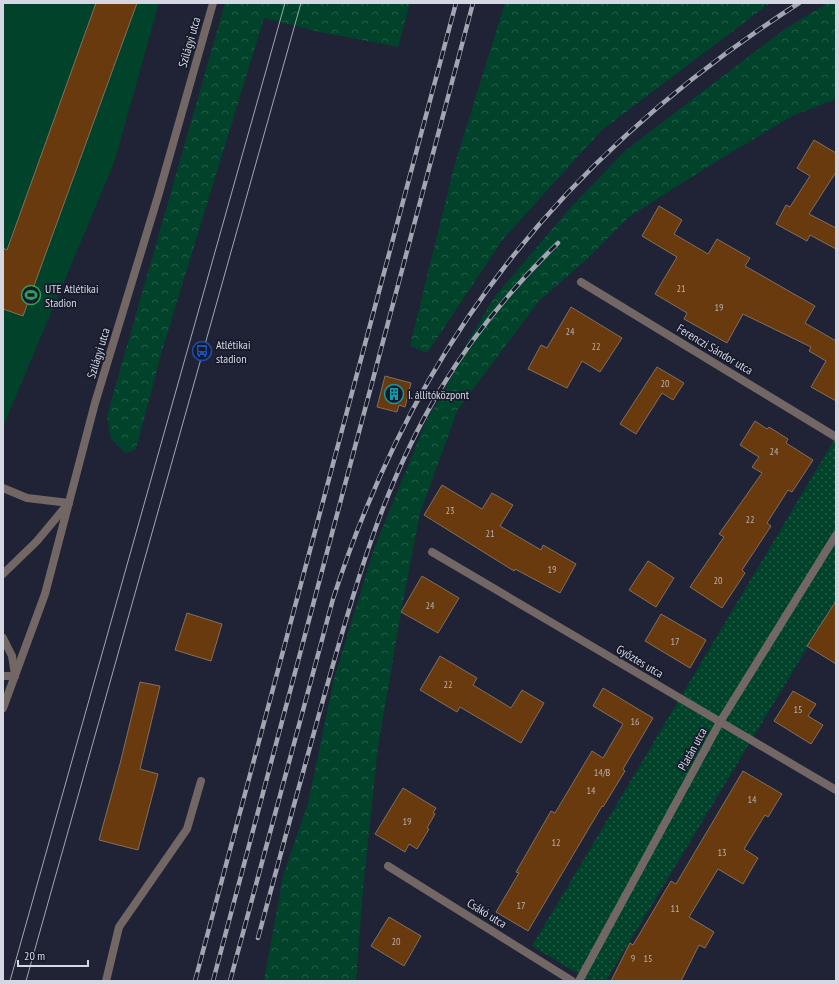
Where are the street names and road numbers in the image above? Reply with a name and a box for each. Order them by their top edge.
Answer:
street label: Szilágyi utca [175,15,203,69]
street label: Ferenczi Sándor utca [674,320,756,378]
street label: Szilágyi utca [83,326,113,380]
street label: Győztes utca [614,641,666,681]
street label: Platán utca [674,725,710,773]
street label: Csákó utca [464,895,510,931]

